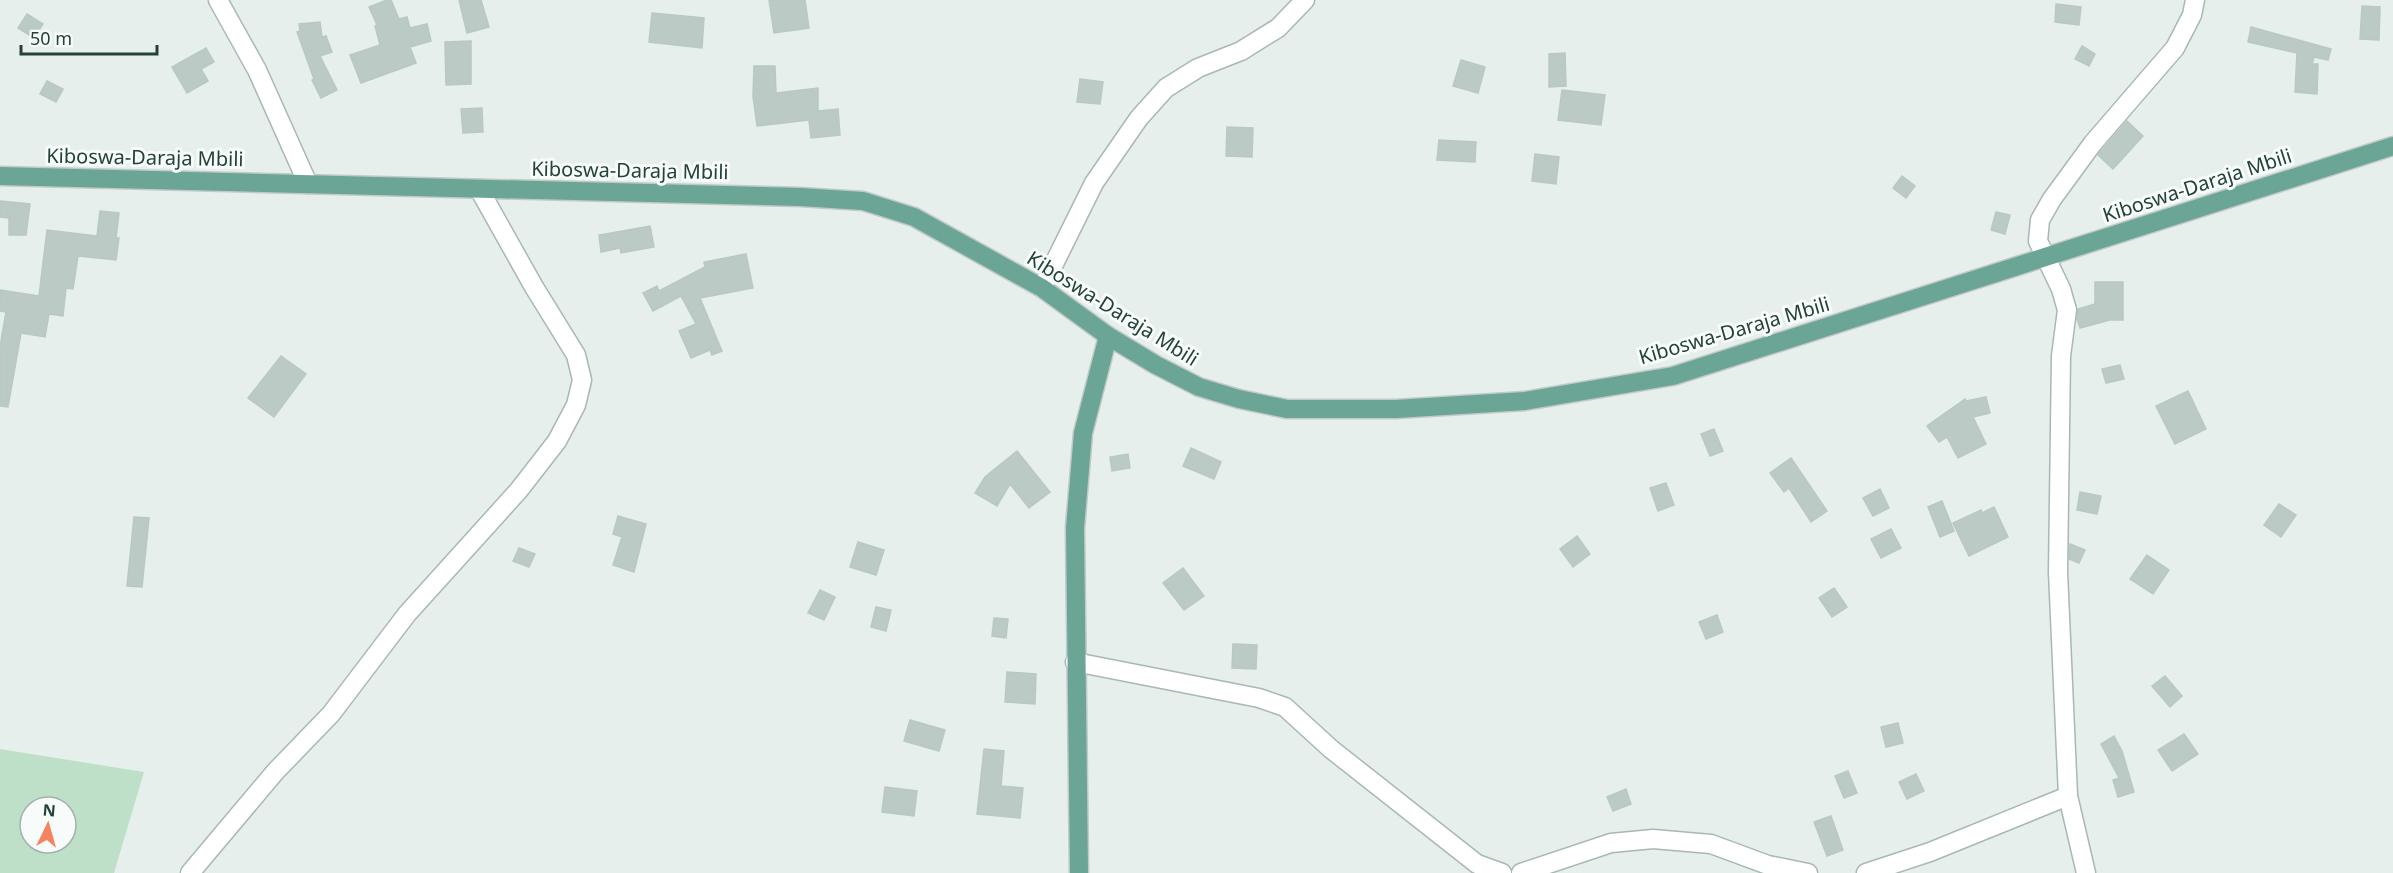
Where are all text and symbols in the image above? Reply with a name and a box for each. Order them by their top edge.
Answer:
scale bar [21,18,158,56]
text: 50 m [30,26,72,50]
street label: Kiboswa-Daraja Mbili [46,142,244,172]
street label: Kiboswa-Daraja Mbili [2099,142,2295,228]
street label: Kiboswa-Daraja Mbili [531,155,729,185]
street label: Kiboswa-Daraja Mbili [1022,244,1204,372]
street label: Kiboswa-Daraja Mbili [1635,290,1833,370]
north arrow [18,795,78,855]
text: N [42,799,57,822]

